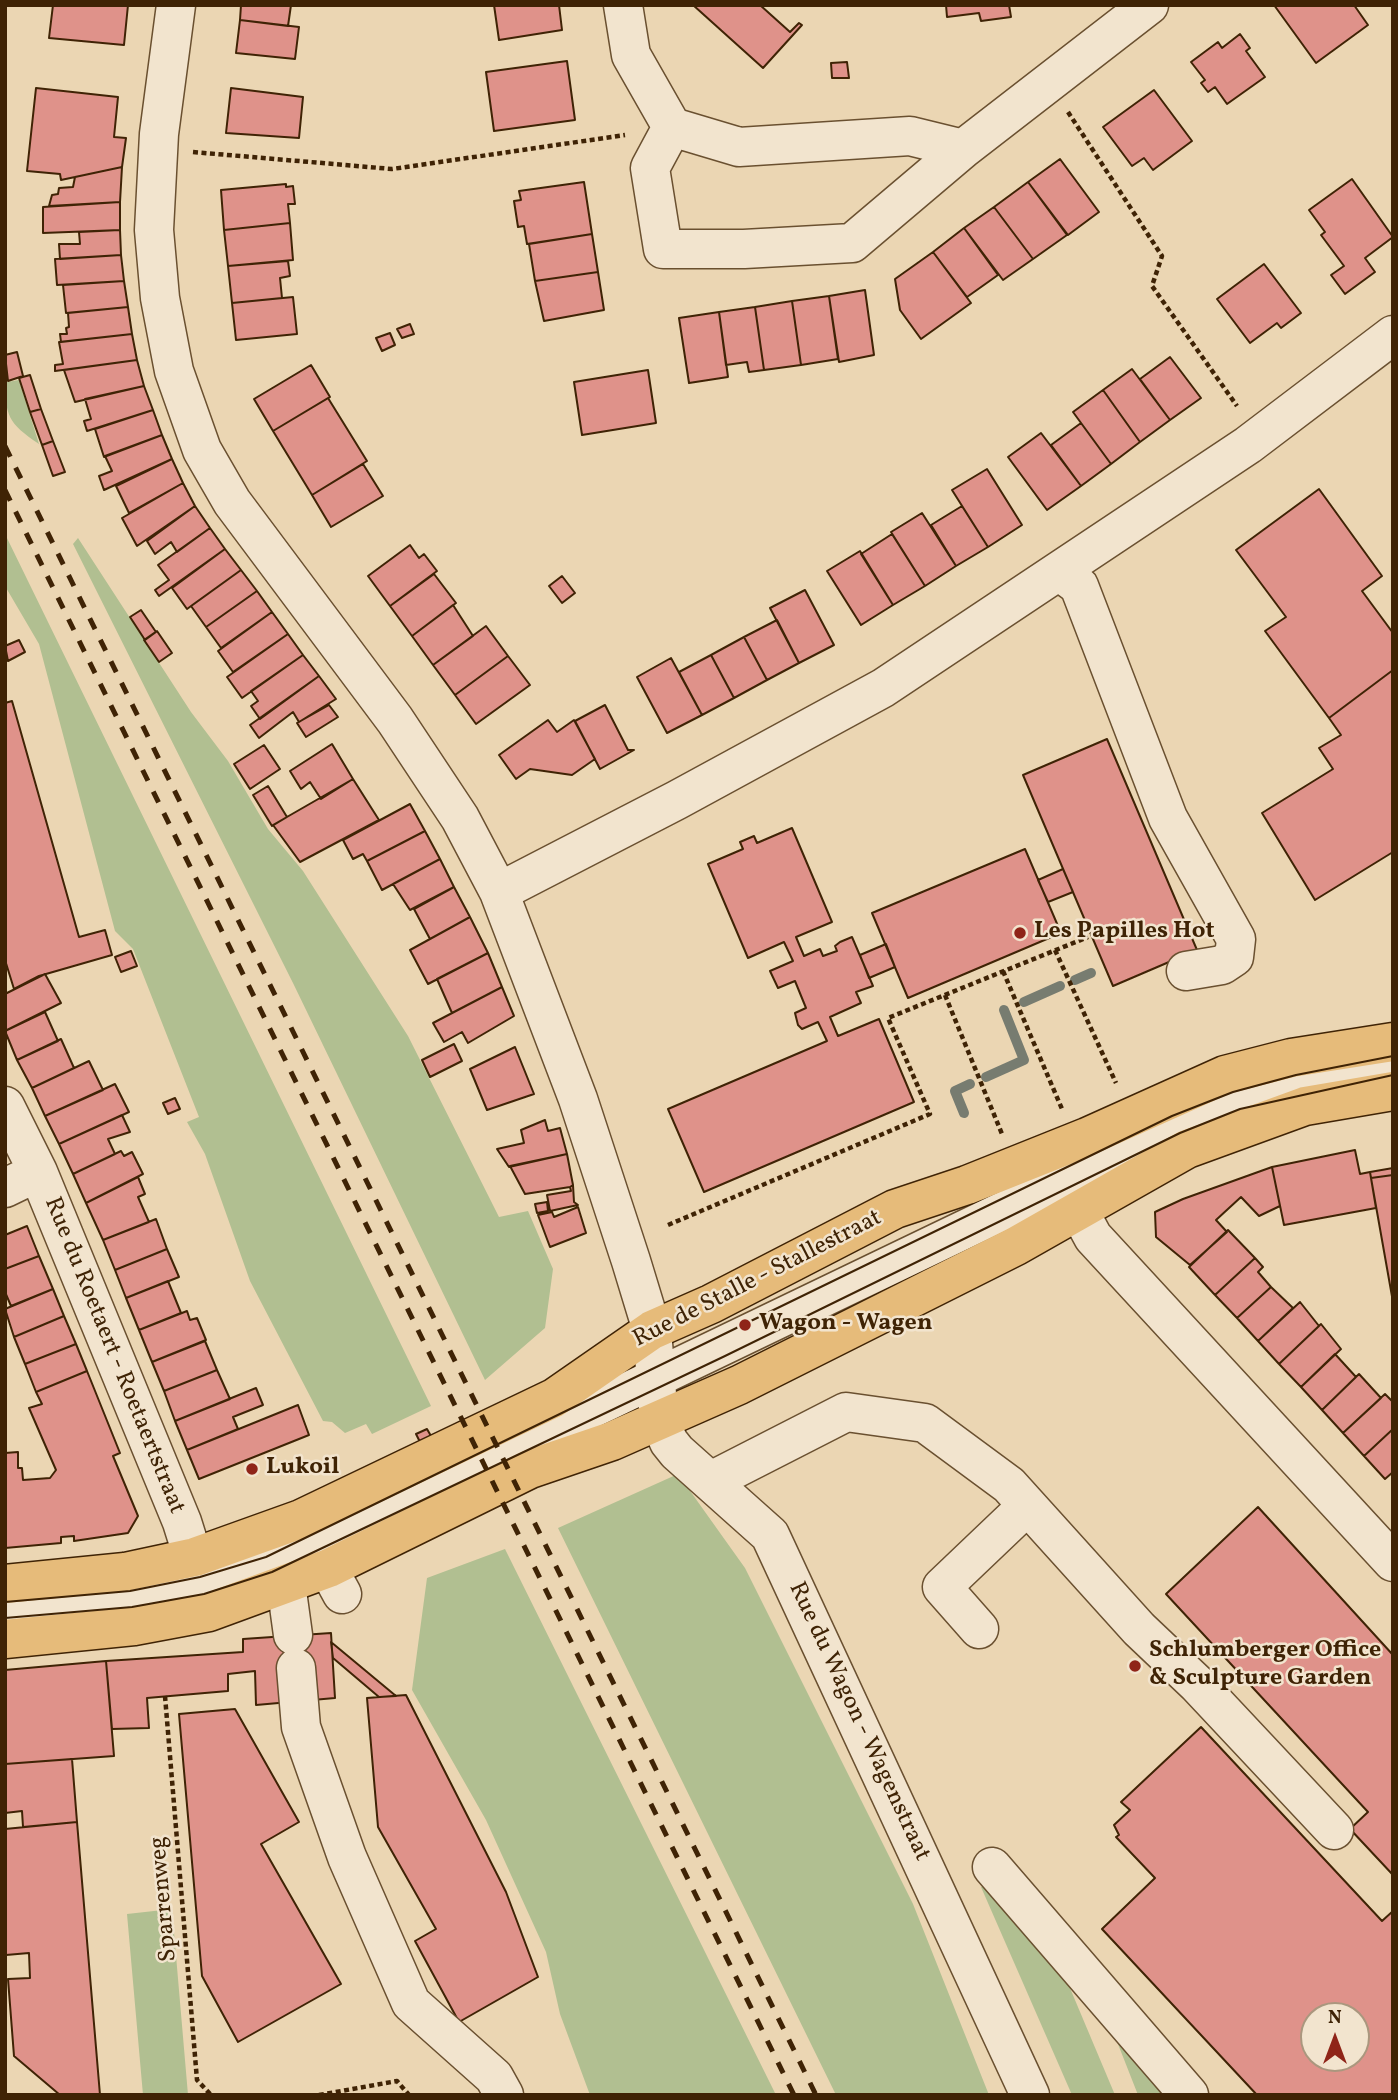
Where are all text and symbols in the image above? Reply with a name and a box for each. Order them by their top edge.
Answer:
place label: Les Papilles Hot [1034,919,1214,947]
marker: Les Papilles Hot [1012,925,1028,941]
street label: Rue du Roetaert - Roetaertstraat [36,1193,190,1519]
street label: Rue de Stalle - Stallestraat [629,1205,887,1355]
place label: Wagon - Wagen [759,1311,933,1339]
marker: Wagon - Wagen [737,1317,753,1333]
place label: Lukoil [266,1455,340,1483]
marker: Lukoil [244,1461,260,1477]
street label: Rue du Wagon - Wagenstraat [781,1578,935,1866]
place label: Schlumberger Office & Sculpture Garden [1149,1638,1381,1694]
marker: Schlumberger Office & Sculpture Garden [1127,1658,1143,1674]
street label: Sparrenweg [145,1835,185,1963]
north arrow [1300,2002,1370,2072]
text: N [1328,2005,1342,2031]

